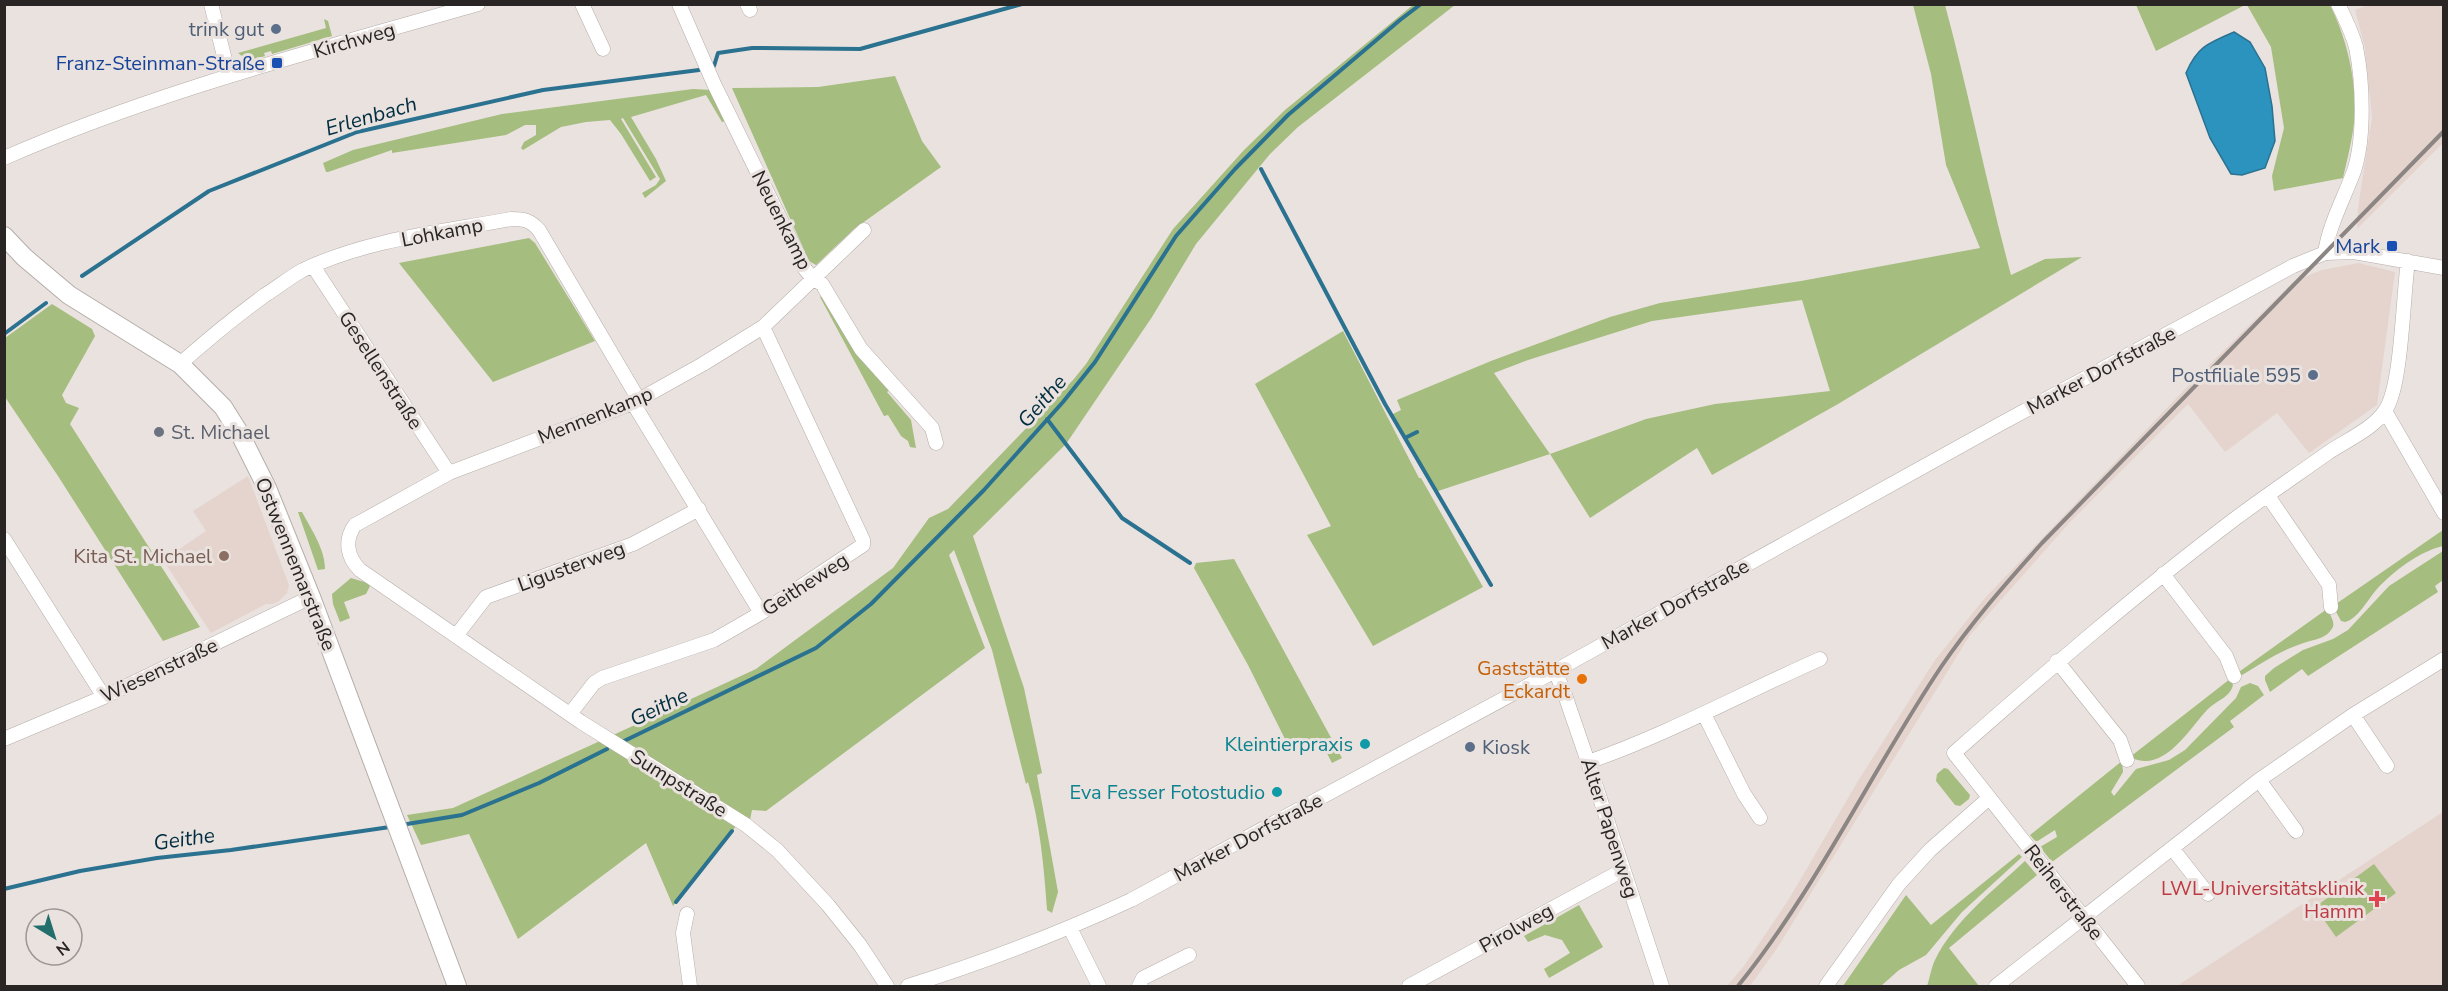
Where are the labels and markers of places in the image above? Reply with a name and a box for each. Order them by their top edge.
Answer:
place label: trink gut [189,16,265,43]
marker: trink gut [269,22,283,36]
place label: Franz-Steinman-Straße [56,50,265,77]
marker: Franz-Steinman-Straße [270,56,284,70]
place label: Mark [2335,233,2381,260]
marker: Mark [2385,239,2399,253]
place label: Postfiliale 595 [2171,362,2301,389]
marker: Postfiliale 595 [2306,368,2320,382]
place label: St. Michael [171,419,270,446]
marker: St. Michael [152,425,166,439]
place label: Kita St. Michael [73,543,212,570]
marker: Kita St. Michael [217,549,231,563]
place label: Gaststätte Eckardt [1477,655,1571,705]
marker: Gaststätte Eckardt [1575,672,1589,686]
place label: Kleintierpraxis [1225,731,1353,758]
place label: Kiosk [1482,734,1531,761]
marker: Kleintierpraxis [1358,737,1372,751]
marker: Kiosk [1463,740,1477,754]
place label: Eva Fesser Fotostudio [1070,779,1265,806]
marker: Eva Fesser Fotostudio [1270,785,1284,799]
place label: LWL-Universitätsklinik Hamm [2161,875,2365,925]
marker: LWL-Universitätsklinik Hamm [2368,890,2386,908]

